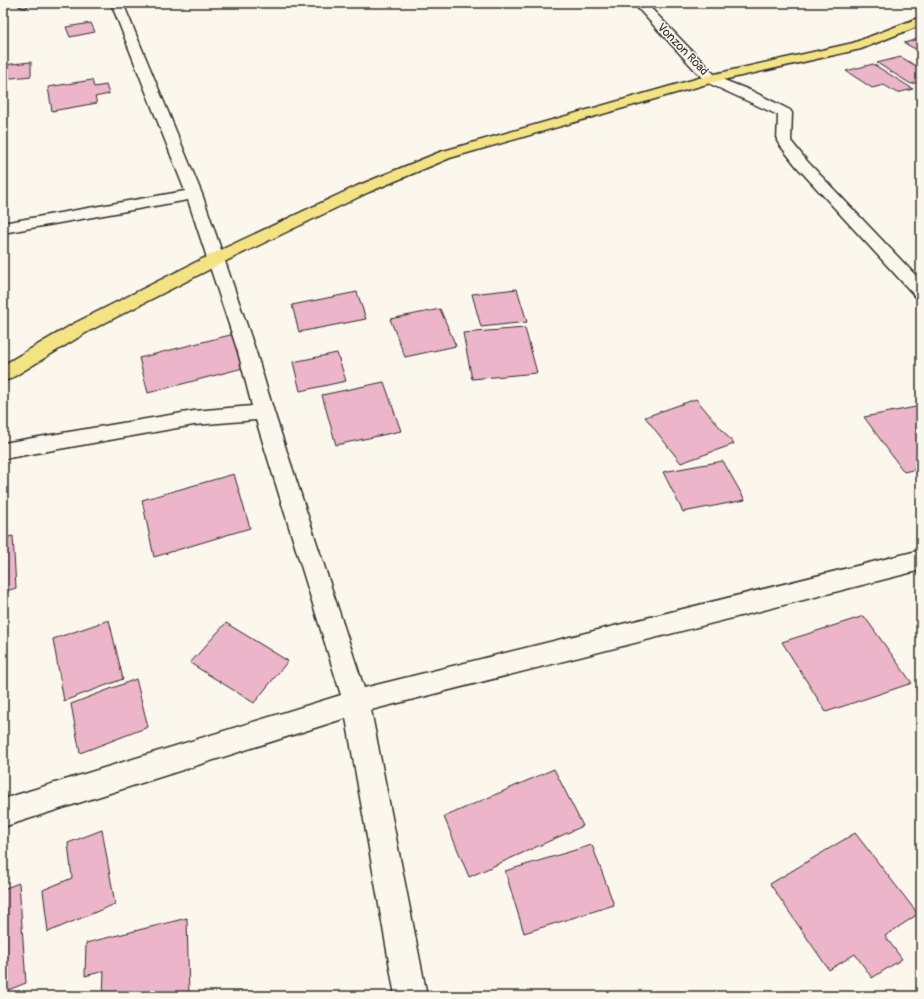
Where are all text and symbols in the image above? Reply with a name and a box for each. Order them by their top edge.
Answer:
street label: Vonzon Road [654,20,711,79]

